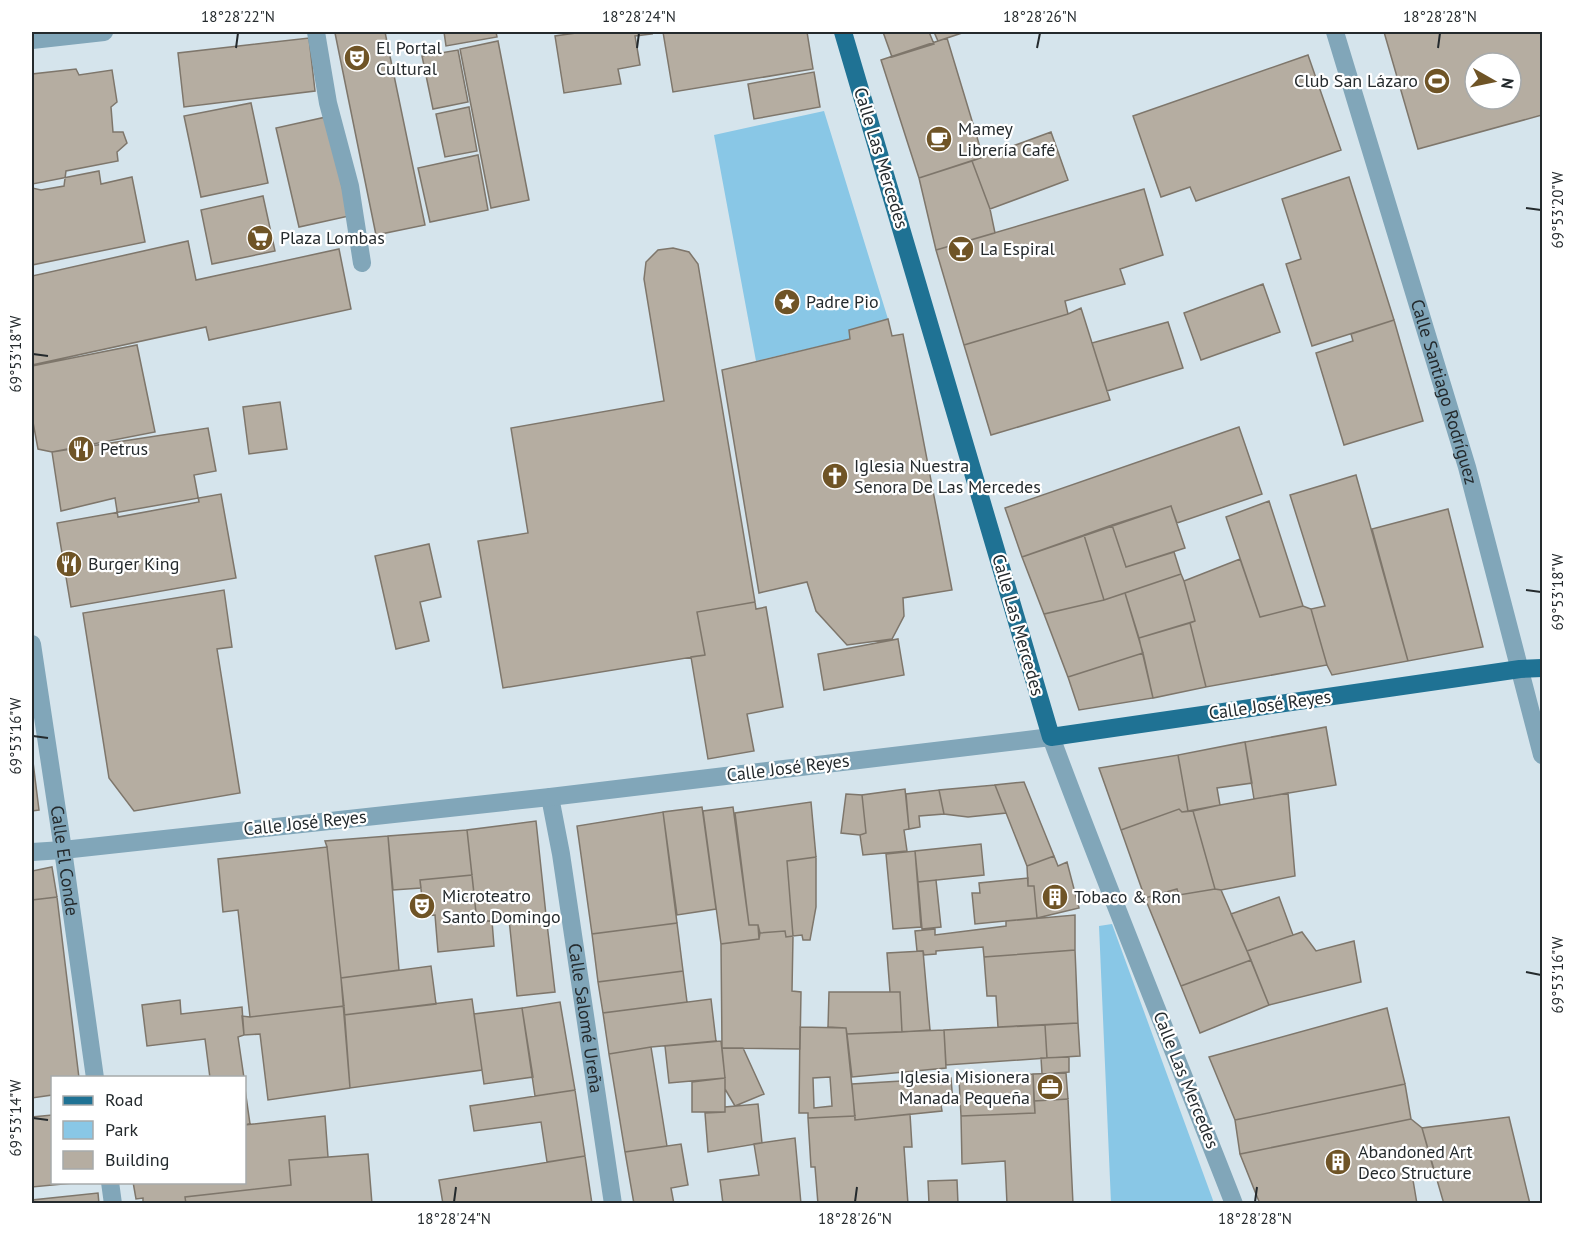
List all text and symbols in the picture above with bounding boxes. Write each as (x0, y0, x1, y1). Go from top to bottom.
text: 18°28'22"N (201, 7, 275, 26)
text: 18°28'24"N (602, 7, 676, 26)
text: 18°28'26"N (1003, 7, 1077, 26)
text: 18°28'28"N (1403, 7, 1477, 26)
place label: El Portal Cultural (376, 36, 442, 80)
theatre icon: El Portal Cultural (342, 43, 372, 73)
north arrow (1463, 51, 1523, 111)
sports icon: Club San Lázaro (1422, 66, 1452, 96)
place label: Club San Lázaro (1294, 69, 1418, 92)
text: N (1497, 77, 1519, 90)
street label: Calle Las Mercedes (849, 84, 914, 231)
place label: Mamey Librería Café (958, 117, 1055, 161)
cafe icon: Mamey Librería Café (924, 124, 954, 154)
text: 69°53'20"W (1548, 171, 1567, 248)
supermarket icon: Plaza Lombas (245, 223, 275, 253)
place label: Plaza Lombas (280, 226, 385, 249)
bar icon: La Espiral (946, 234, 976, 264)
place label: La Espiral (980, 237, 1056, 260)
place icon: Padre Pio (772, 287, 802, 317)
place label: Padre Pio (806, 290, 879, 313)
street label: Calle Santiago Rodríguez (1406, 296, 1483, 487)
text: 69°53'18"W (6, 315, 25, 392)
restaurant icon: Petrus (66, 434, 96, 464)
place label: Petrus (100, 437, 148, 460)
place label: Iglesia Nuestra Senora De Las Mercedes (854, 454, 1041, 498)
church icon: Iglesia Nuestra Senora De Las Mercedes (820, 461, 850, 491)
restaurant icon: Burger King (54, 549, 84, 579)
street label: Calle Las Mercedes (987, 551, 1050, 698)
place label: Burger King (88, 552, 179, 575)
text: 69°53'18"W (1548, 553, 1567, 630)
street label: Calle José Reyes (1207, 685, 1333, 724)
text: 69°53'16"W (6, 697, 25, 774)
street label: Calle José Reyes (725, 749, 851, 786)
street label: Calle El Conde (45, 804, 84, 917)
street label: Calle José Reyes (242, 805, 367, 840)
building icon: Tobaco & Ron (1040, 882, 1070, 912)
place label: Microteatro Santo Domingo (442, 884, 561, 928)
place label: Tobaco & Ron (1074, 885, 1181, 908)
theatre icon: Microteatro Santo Domingo (407, 891, 437, 921)
text: 69°53'16"W (1548, 936, 1567, 1013)
street label: Calle Salomé Ureña (563, 942, 608, 1095)
street label: Calle Las Mercedes (1148, 1008, 1225, 1152)
place label: Iglesia Misionera Manada Pequeña (899, 1065, 1030, 1109)
office icon: Iglesia Misionera Manada Pequeña (1035, 1072, 1065, 1102)
legend (51, 1076, 246, 1184)
text: 69°53'14"W (6, 1079, 25, 1156)
text: Road (105, 1088, 143, 1111)
text: Park (105, 1118, 138, 1141)
place label: Abandoned Art Deco Structure (1358, 1140, 1473, 1184)
building icon: Abandoned Art Deco Structure (1323, 1147, 1353, 1177)
text: Building (105, 1148, 169, 1171)
text: 18°28'24"N (417, 1209, 491, 1228)
text: 18°28'26"N (818, 1209, 892, 1228)
text: 18°28'28"N (1218, 1209, 1292, 1228)

